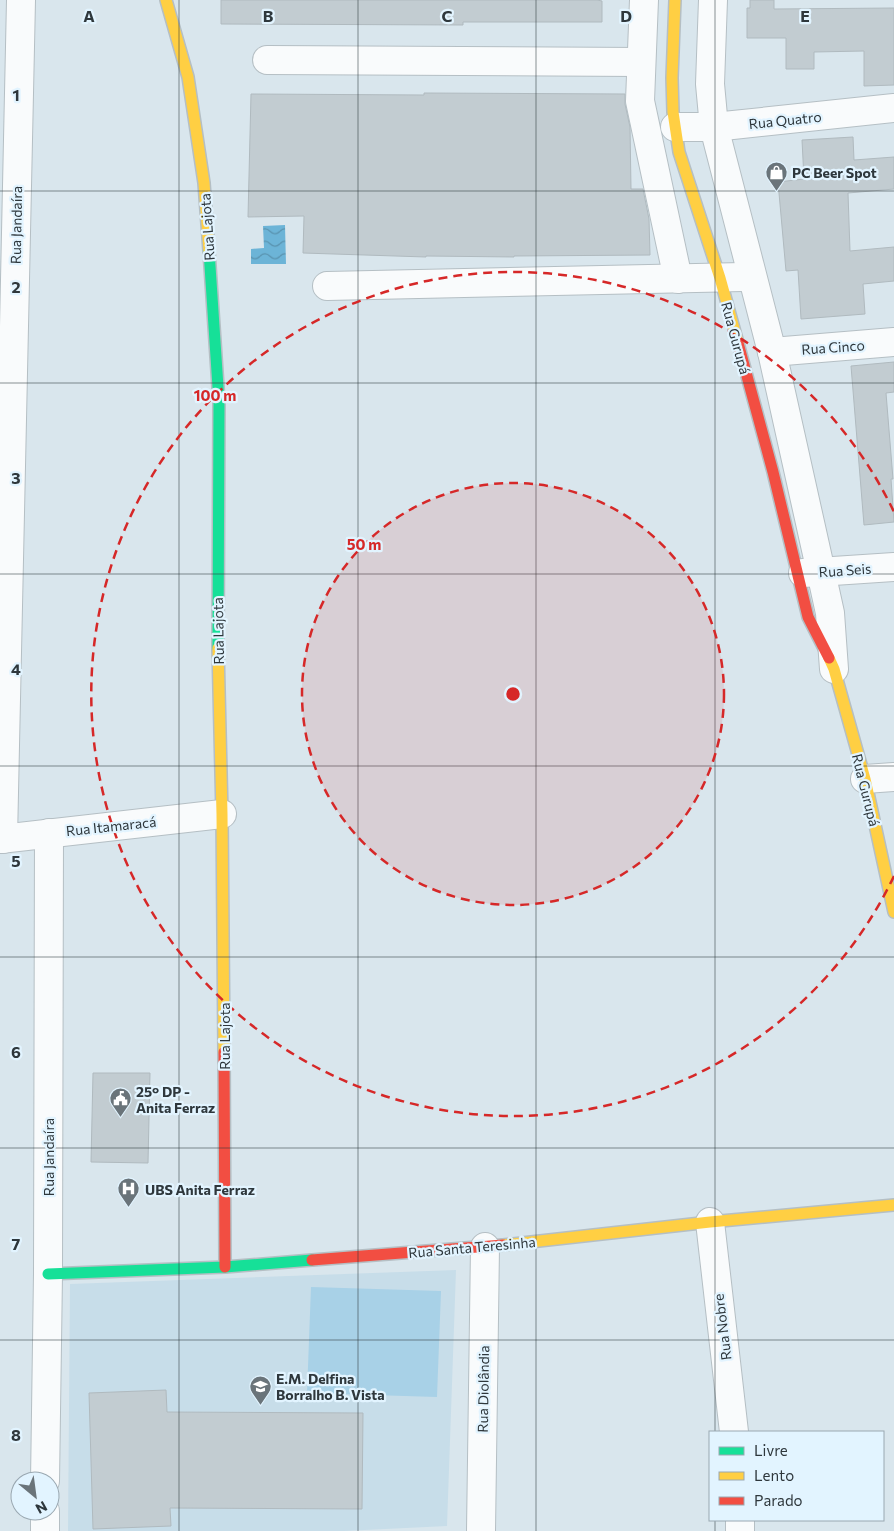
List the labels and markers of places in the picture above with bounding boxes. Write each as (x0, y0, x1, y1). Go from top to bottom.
shop icon: PC Beer Spot (764, 160, 788, 191)
place label: PC Beer Spot (792, 164, 877, 181)
centre of rings (504, 685, 522, 703)
place label: 25° DP - Anita Ferraz (136, 1083, 215, 1116)
public building icon: 25° DP - Anita Ferraz (108, 1087, 132, 1118)
hospital icon: UBS Anita Ferraz (117, 1177, 141, 1208)
place label: UBS Anita Ferraz (145, 1181, 255, 1198)
place label: E.M. Delfina Borralho B. Vista (276, 1370, 385, 1403)
school or university icon: E.M. Delfina Borralho B. Vista (248, 1374, 272, 1405)

